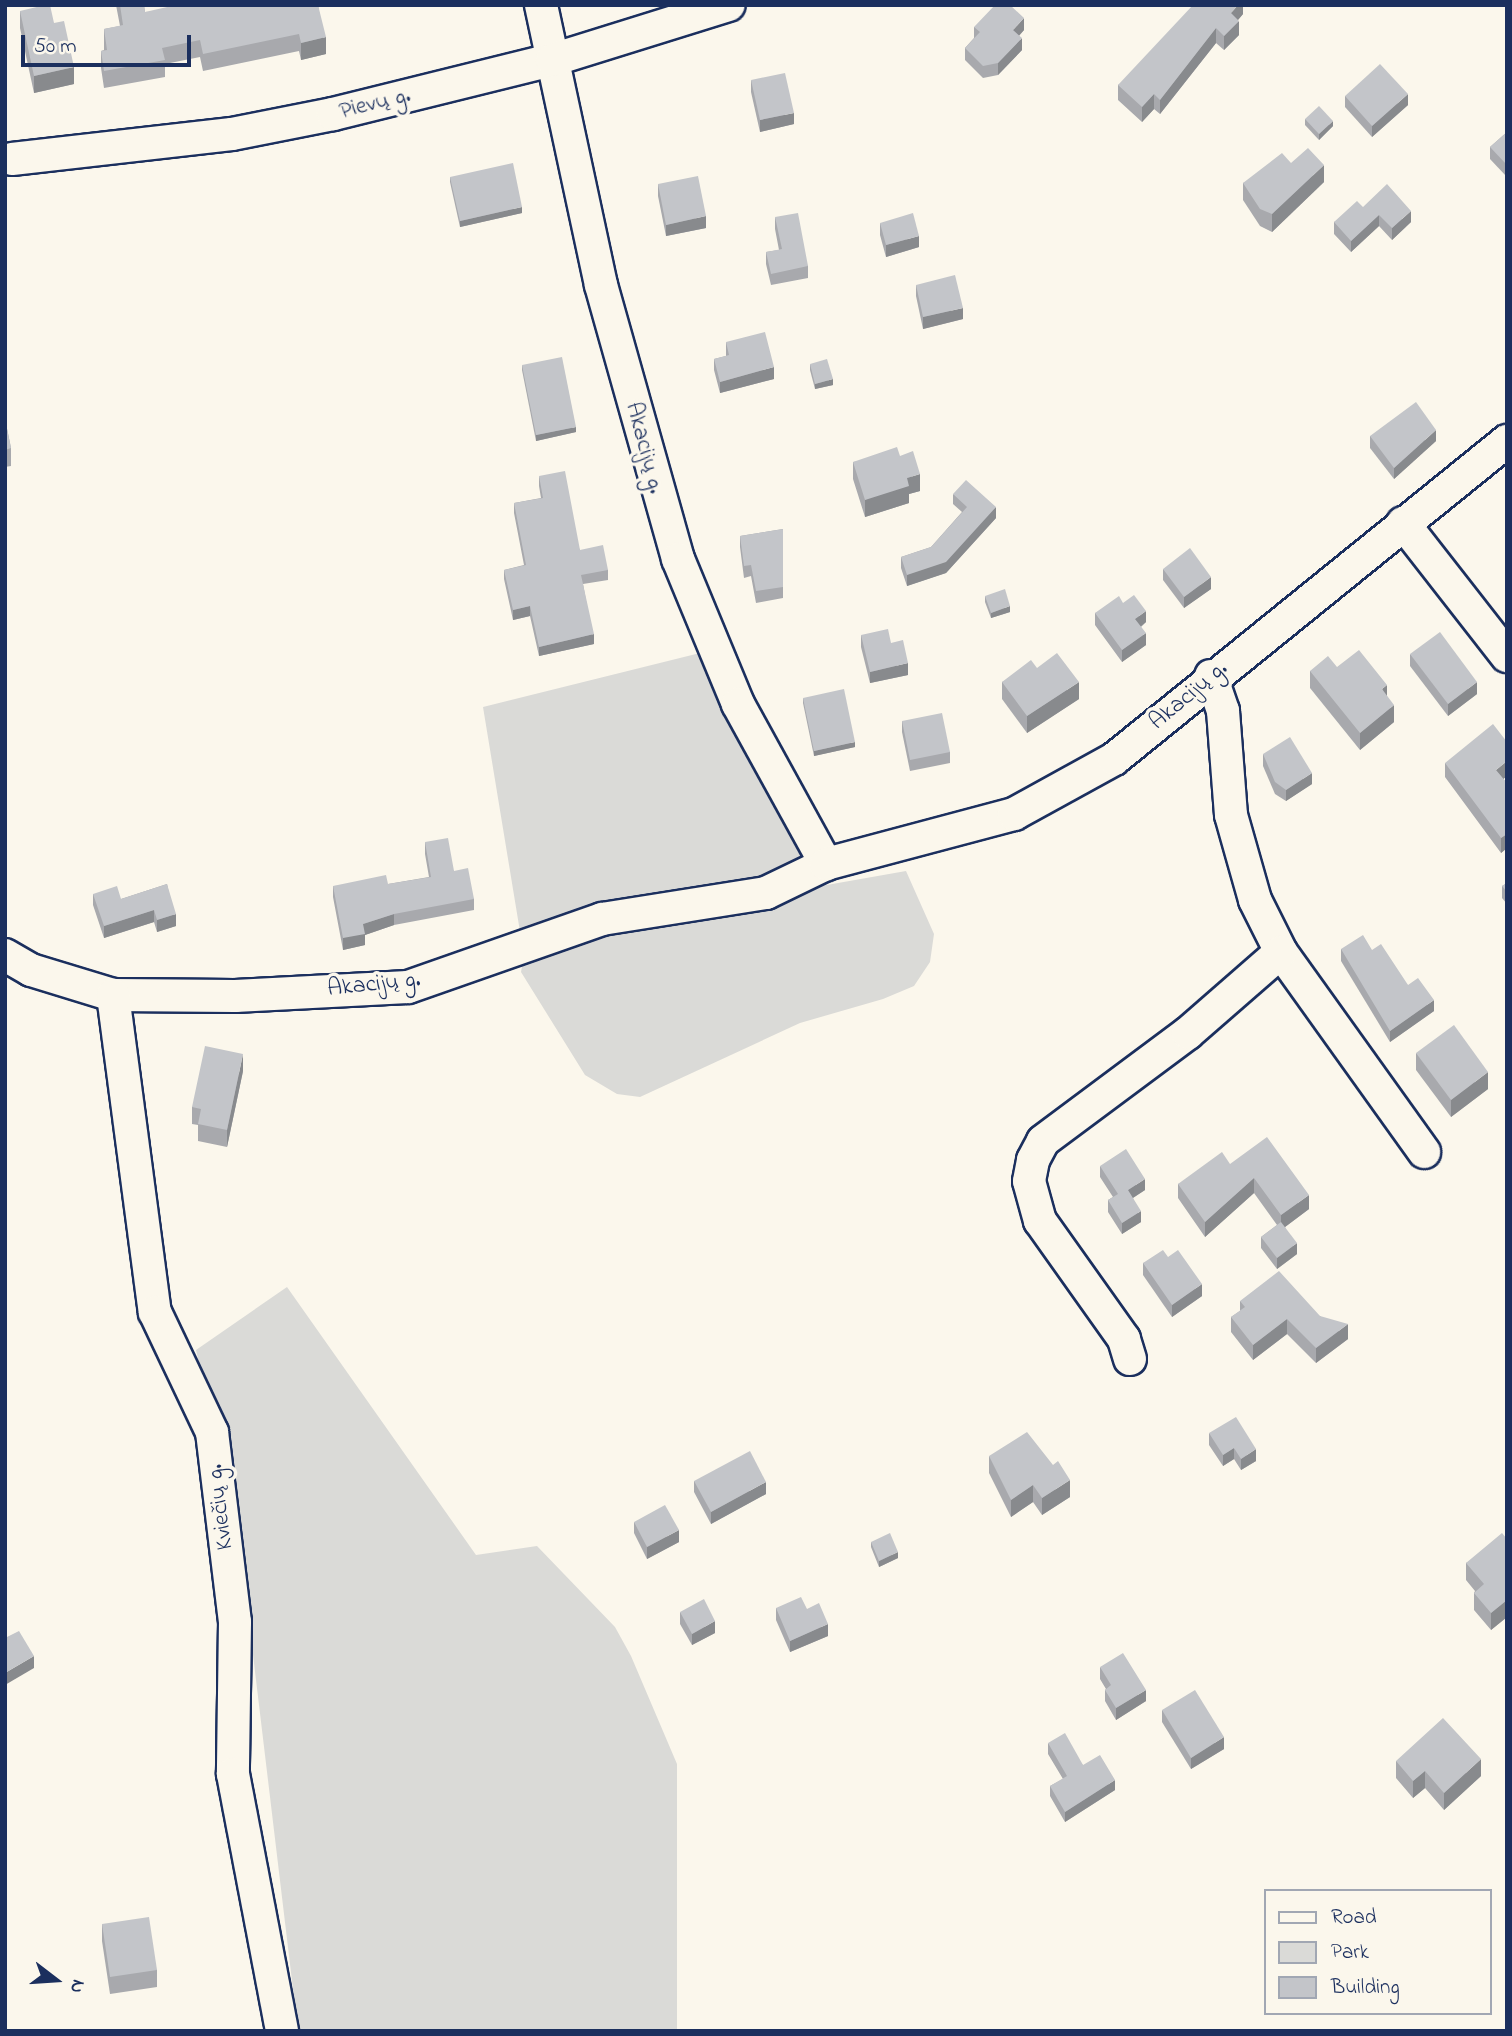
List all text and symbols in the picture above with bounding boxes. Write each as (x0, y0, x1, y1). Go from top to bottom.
scale bar (24, 21, 194, 65)
text: 50 m (34, 32, 77, 62)
street label: Pievų g. (337, 81, 413, 127)
street label: Akacijų g. (618, 399, 670, 497)
street label: Akacijų g. (1144, 655, 1234, 737)
street label: Akacijų g. (326, 966, 422, 1004)
street label: Kviečių g. (201, 1462, 241, 1552)
legend (1264, 1889, 1491, 2015)
text: Road (1331, 1903, 1377, 1933)
text: Park (1331, 1938, 1369, 1968)
north arrow (21, 1945, 91, 2015)
text: Building (1331, 1973, 1400, 2003)
text: N (62, 1976, 91, 1996)

